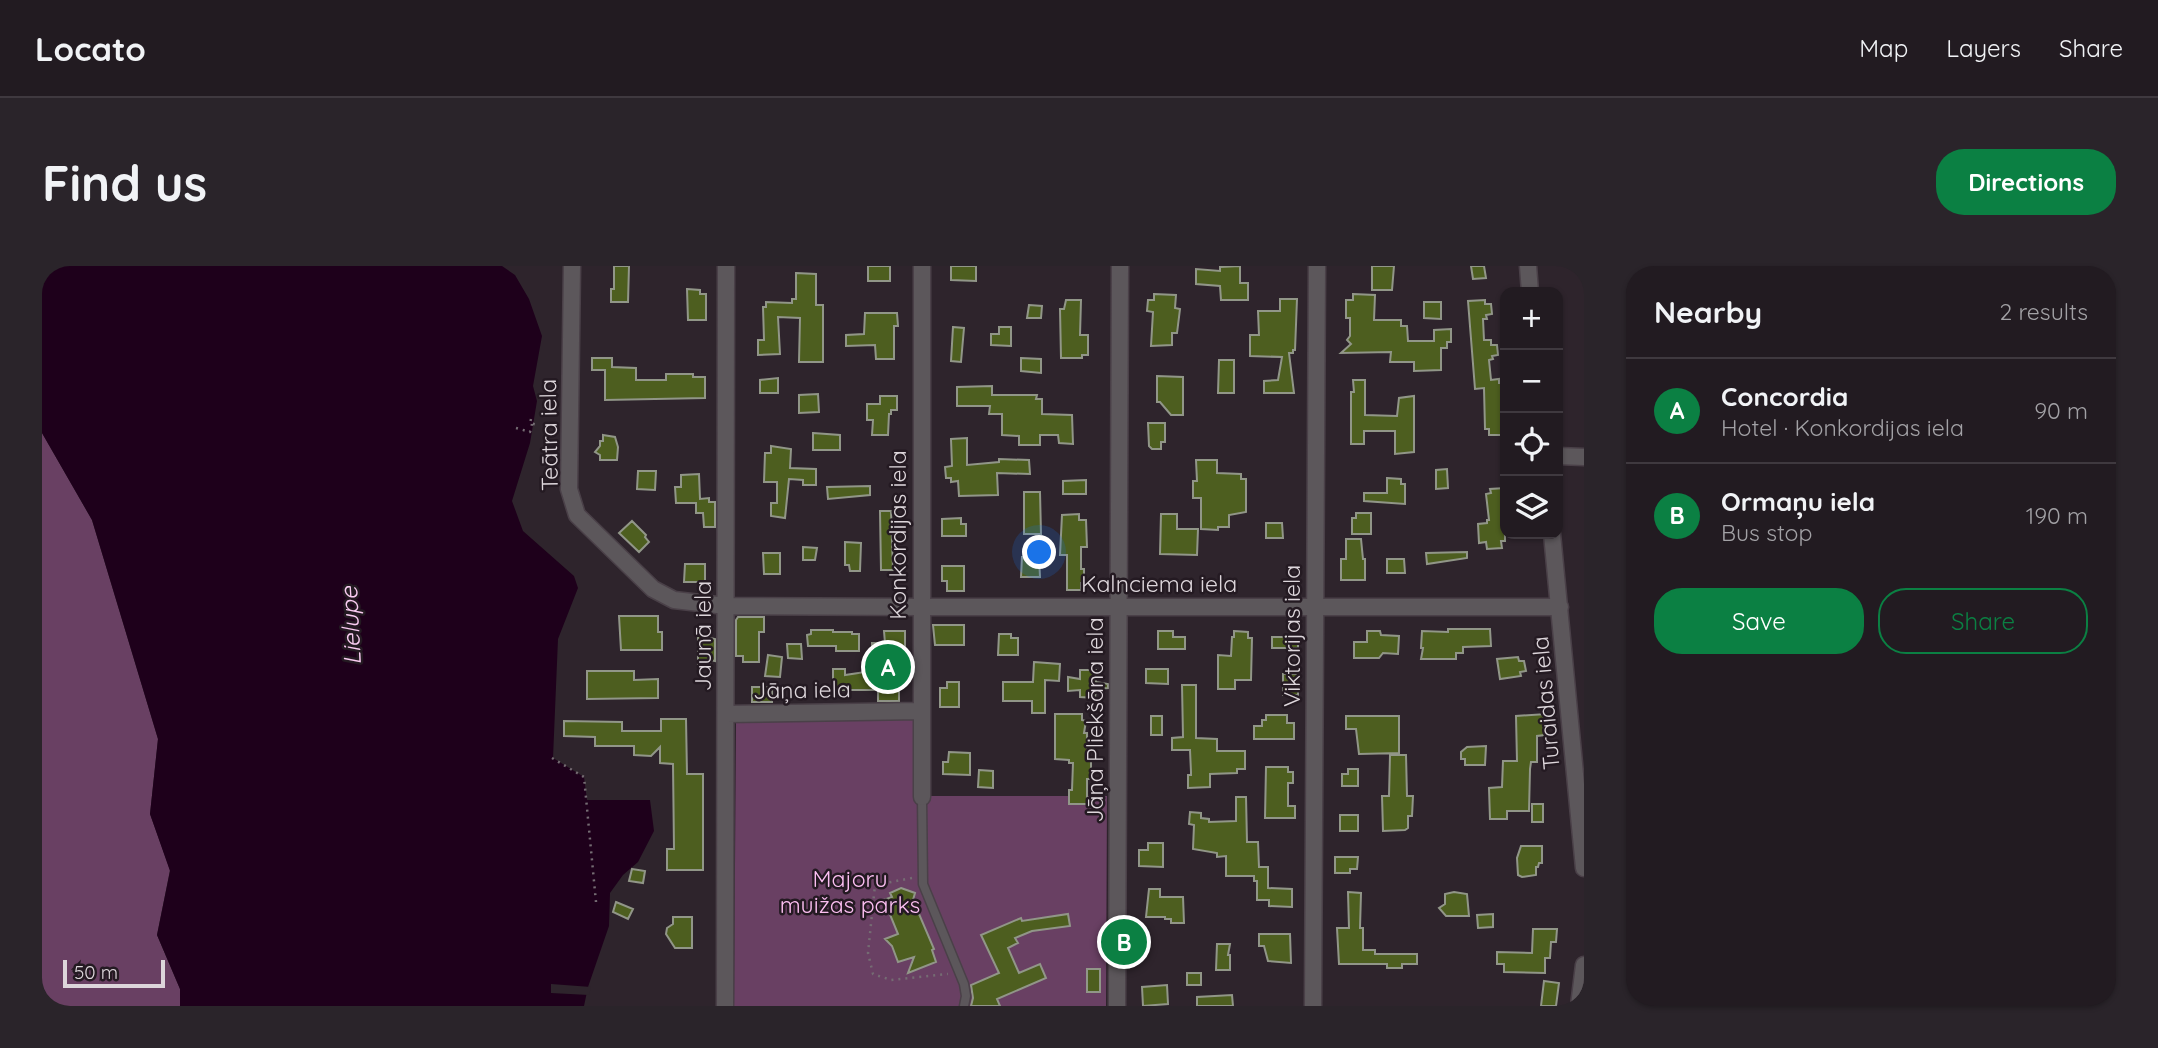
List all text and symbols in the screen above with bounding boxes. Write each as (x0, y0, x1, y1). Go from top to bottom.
text: Locato (35, 28, 146, 69)
text: Map (1859, 33, 1908, 63)
text: Layers (1946, 33, 2021, 63)
text: Share (2059, 33, 2123, 63)
button: Directions (1936, 149, 2116, 215)
text: Find us (42, 152, 207, 213)
map controls (1500, 287, 1563, 539)
button: + (1500, 287, 1563, 350)
text: Nearby (1654, 293, 1762, 331)
text: 2 results (1999, 297, 2088, 326)
button: − (1500, 350, 1563, 413)
street label: Teātra iela (533, 379, 564, 491)
text: Concordia (1721, 380, 1848, 413)
text: A (1670, 396, 1684, 425)
text: 90 m (2034, 396, 2088, 425)
button: locate (1500, 413, 1563, 476)
text: Hotel · Konkordijas iela (1721, 413, 1964, 442)
street label: Konkordijas iela (883, 450, 912, 620)
button: layers (1500, 476, 1563, 539)
text: Ormaņu iela (1721, 485, 1875, 518)
text: B (1669, 501, 1685, 530)
text: 190 m (2026, 501, 2088, 530)
text: Bus stop (1721, 518, 1812, 547)
your location (1022, 535, 1056, 569)
street label: Viktorijas iela (1277, 565, 1306, 707)
street label: Kalnciema iela (1081, 569, 1237, 598)
street label: Jaunā iela (688, 581, 717, 691)
water label: Lielupe (333, 585, 367, 666)
button: Save (1654, 588, 1864, 654)
button: Share (1878, 588, 2088, 654)
street label: Jāņa Pliekšāna iela (1080, 617, 1109, 823)
street label: Turaidas iela (1525, 635, 1566, 771)
pin: A (865, 641, 911, 693)
street label: Jāņa iela (753, 674, 851, 705)
park label: Majoru muižas parks (780, 864, 920, 919)
pin: B (1101, 916, 1147, 968)
scale bar (63, 957, 164, 989)
text: 50 m (74, 960, 118, 984)

